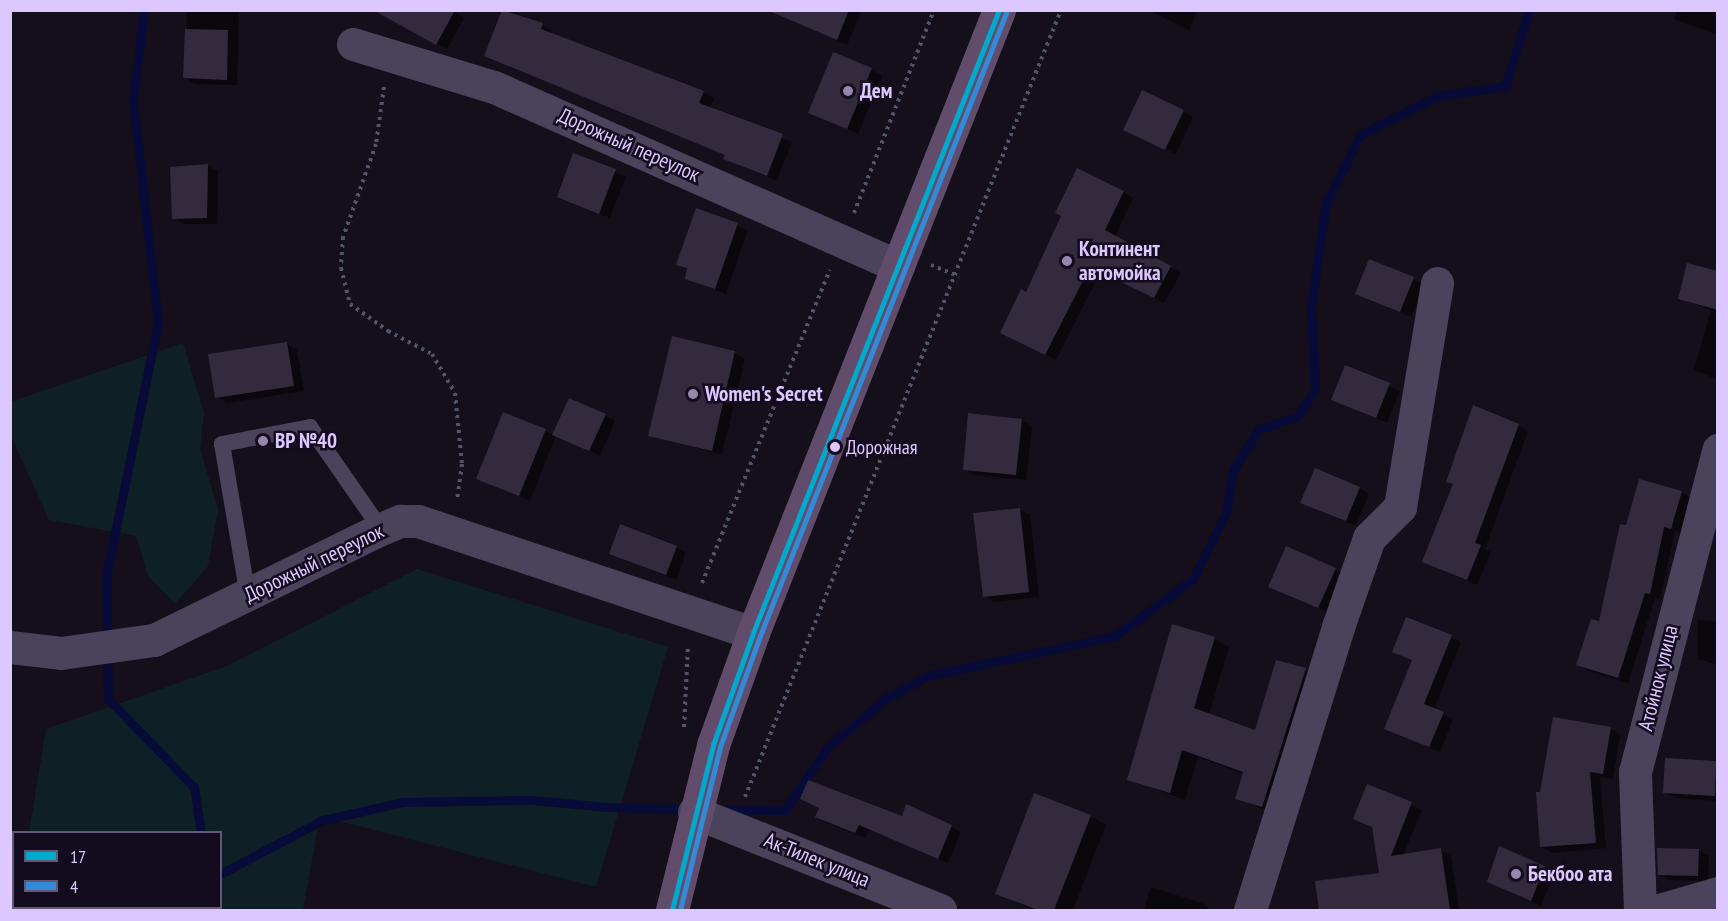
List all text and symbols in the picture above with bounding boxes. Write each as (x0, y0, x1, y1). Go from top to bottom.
place label: Дем (860, 78, 892, 104)
marker: Дем (841, 84, 855, 98)
street label: Дорожный переулок (554, 103, 704, 187)
place label: Континент автомойка (1079, 236, 1161, 286)
marker: Континент автомойка (1060, 254, 1074, 268)
place label: Women's Secret (705, 381, 823, 407)
marker: Women's Secret (686, 387, 700, 401)
place label: BP №40 (275, 428, 338, 454)
marker: BP №40 (256, 434, 270, 448)
place label: Дорожная (846, 435, 918, 459)
marker: Дорожная (829, 441, 841, 453)
street label: Дорожный переулок (240, 518, 388, 608)
street label: Атойнок улица (1633, 623, 1683, 733)
street label: Ак-Тилек улица (761, 827, 873, 893)
legend (12, 831, 222, 909)
text: 17 (70, 845, 86, 868)
place label: Бекбоо ата (1528, 861, 1613, 887)
marker: Бекбоо ата (1509, 867, 1523, 881)
text: 4 (70, 875, 78, 898)

